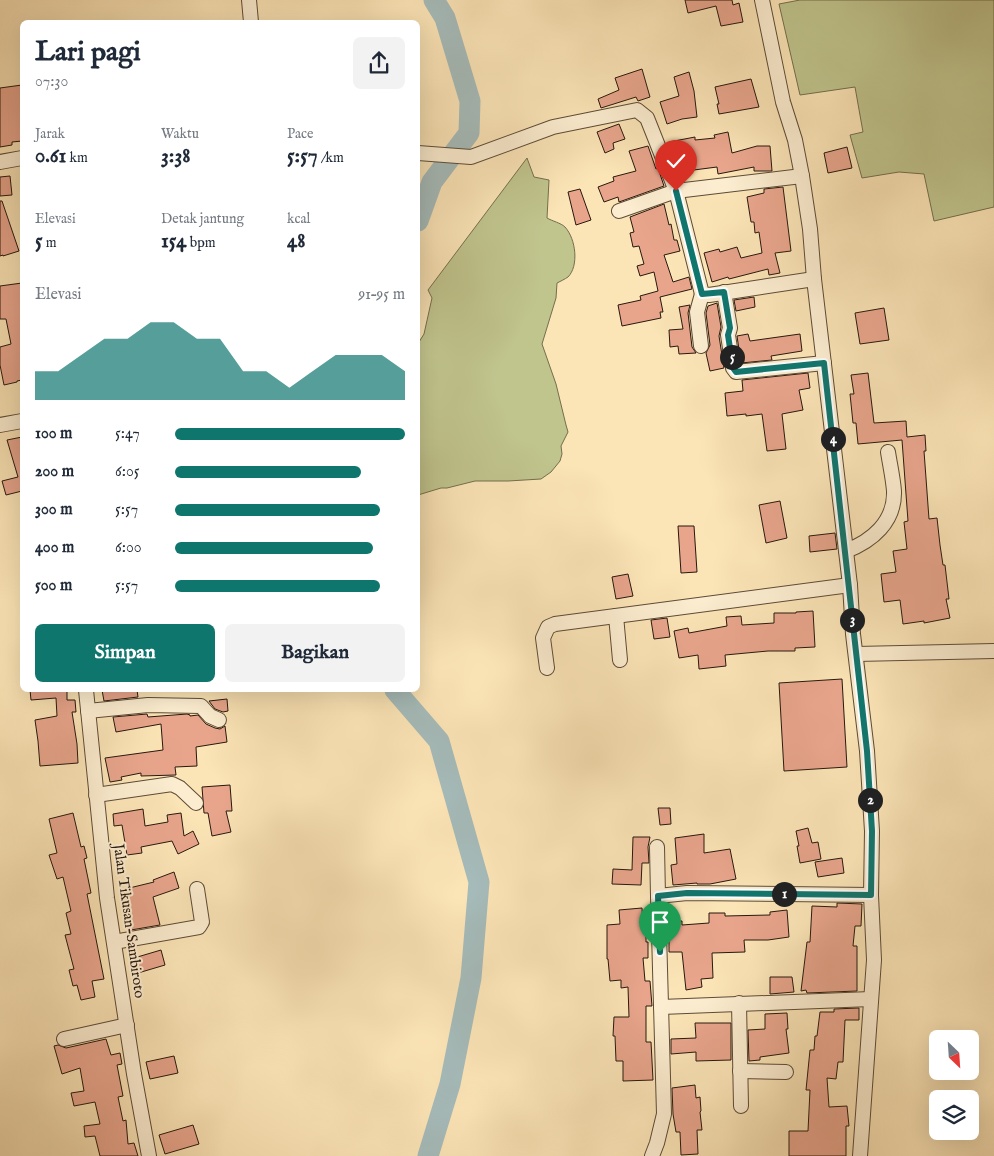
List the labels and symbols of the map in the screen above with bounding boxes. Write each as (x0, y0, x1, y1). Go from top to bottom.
pin (655, 140, 697, 191)
pin: 5 (720, 344, 744, 370)
pin: 4 (820, 426, 846, 452)
pin: 3 (840, 608, 864, 632)
pin: 2 (858, 788, 882, 812)
street label: Jalan Tikusan-Sambiroto (108, 840, 149, 1000)
pin: 1 (772, 882, 796, 906)
pin (639, 901, 681, 952)
north arrow (929, 1030, 979, 1080)

